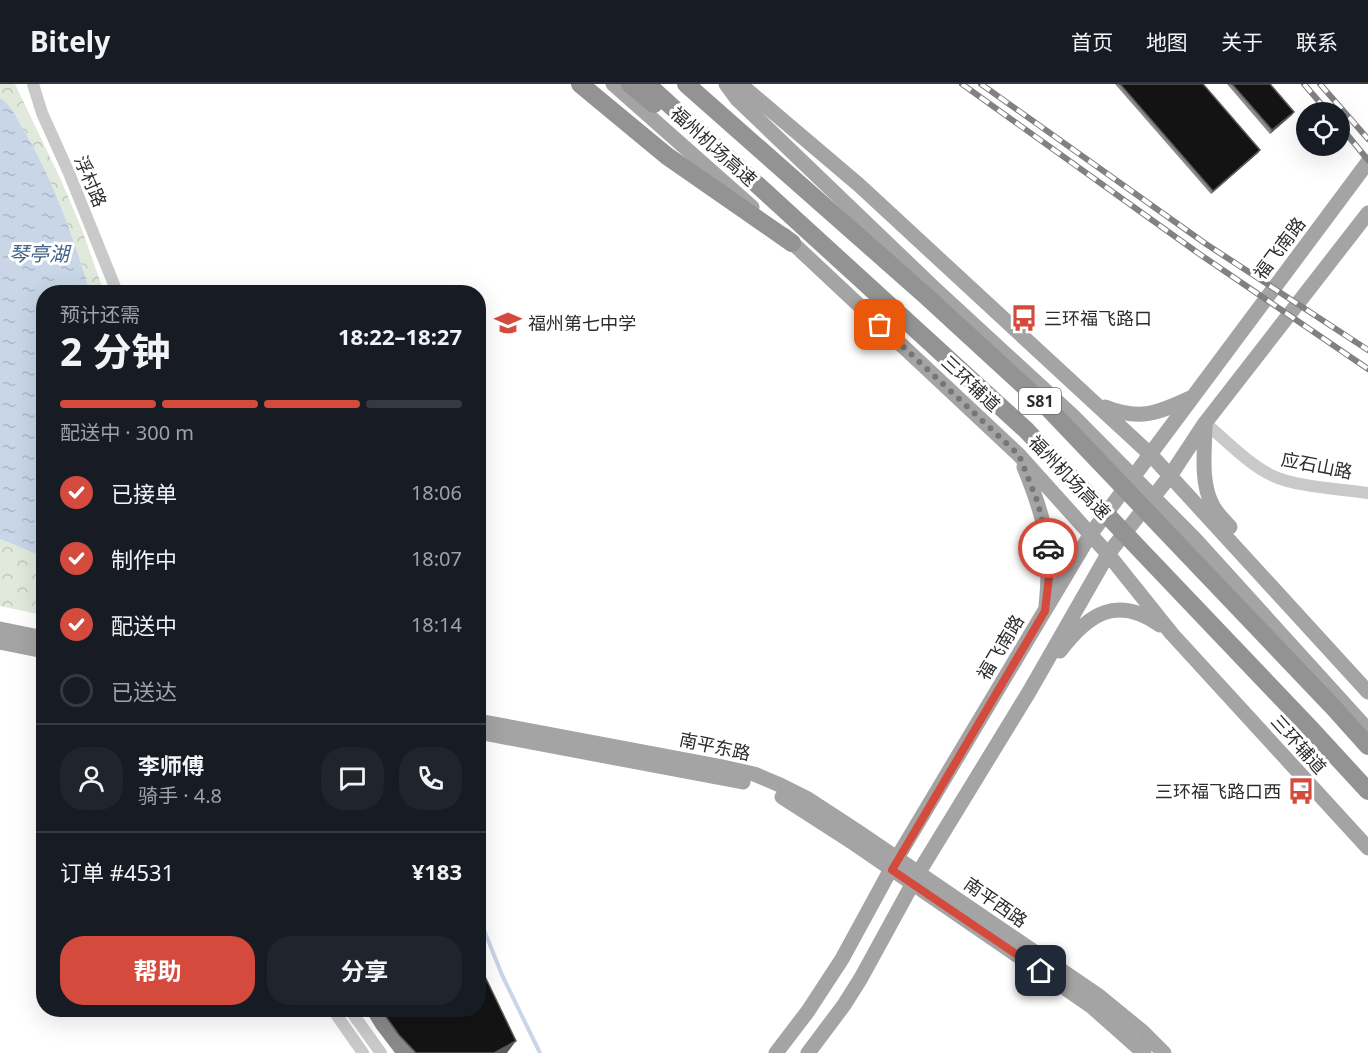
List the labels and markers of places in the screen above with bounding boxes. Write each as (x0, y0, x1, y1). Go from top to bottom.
pin (854, 299, 905, 350)
bus stop icon: 三环福飞路口 (1009, 303, 1039, 333)
place label: 三环福飞路口 (1044, 306, 1152, 330)
school or university icon: 福州第七中学 (493, 308, 523, 338)
place label: 福州第七中学 (528, 311, 636, 335)
bus stop icon: 三环福飞路口西 (1286, 776, 1316, 806)
place label: 三环福飞路口西 (1155, 779, 1281, 803)
pin (1015, 945, 1066, 996)

